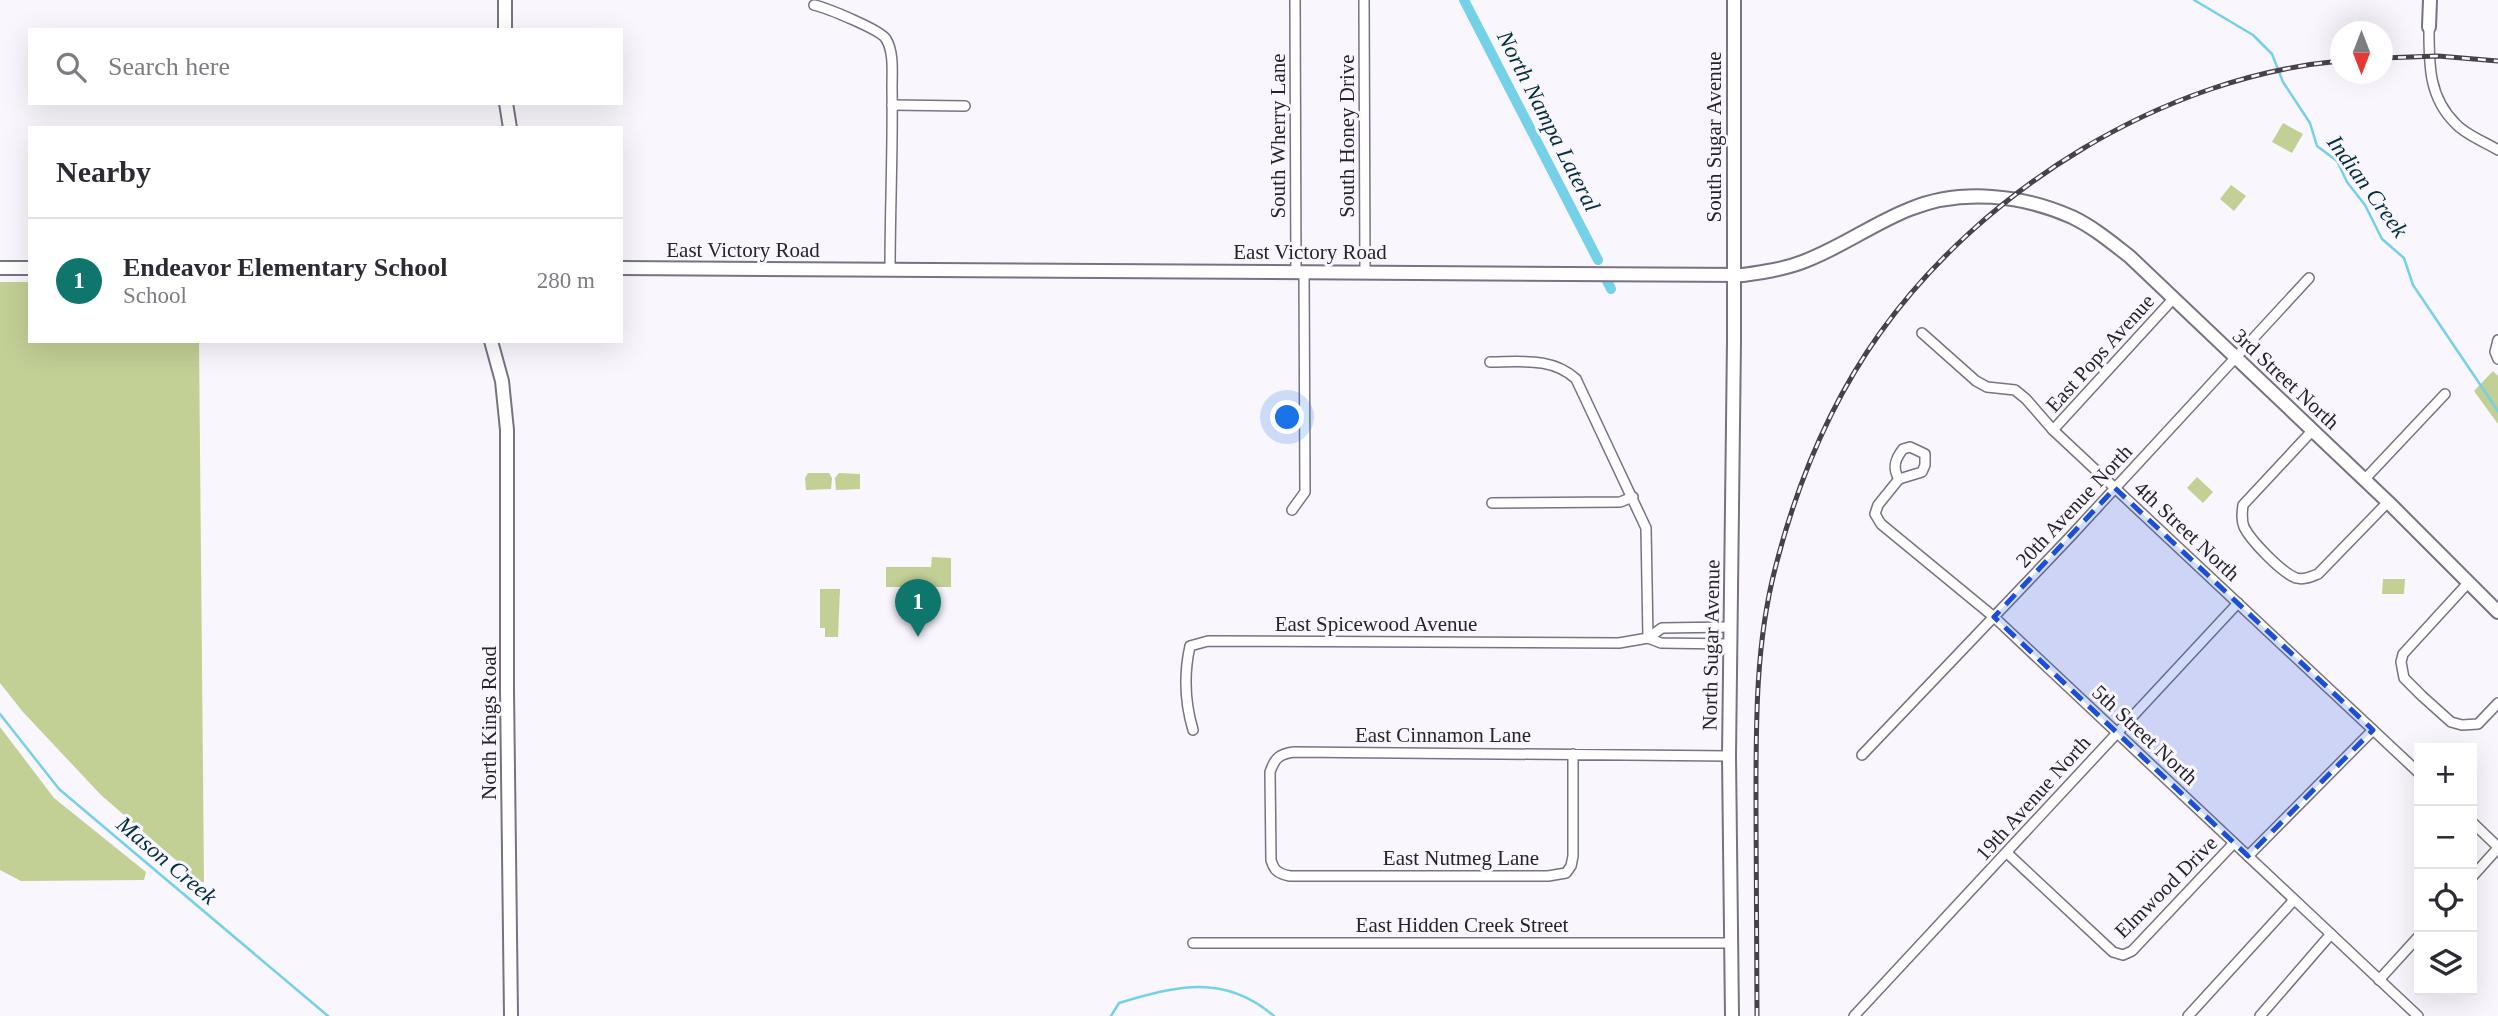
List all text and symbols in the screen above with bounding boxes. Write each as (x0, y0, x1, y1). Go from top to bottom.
north arrow (2330, 21, 2393, 84)
water label: North Nampa Lateral (1492, 26, 1605, 216)
search box (28, 28, 623, 105)
icon: search (52, 48, 90, 86)
street label: South Sugar Avenue (1702, 51, 1726, 223)
text: Search here (108, 52, 230, 81)
street label: South Wherry Lane (1266, 53, 1290, 219)
street label: South Honey Drive (1335, 54, 1359, 218)
water label: Indian Creek (2322, 130, 2413, 243)
text: Nearby (56, 155, 151, 188)
street label: East Victory Road (666, 238, 820, 262)
street label: East Victory Road (1233, 240, 1387, 264)
text: Endeavor Elementary School (123, 253, 448, 282)
text: 1 (73, 268, 85, 293)
text: 280 m (537, 268, 595, 293)
text: School (123, 283, 187, 308)
street label: East Pops Avenue (2041, 289, 2159, 417)
street label: 3rd Street North (2228, 324, 2344, 435)
your location (1270, 400, 1304, 434)
street label: 20th Avenue North (2011, 439, 2137, 572)
street label: 4th Street North (2129, 476, 2245, 586)
street label: North Sugar Avenue (1698, 559, 1724, 731)
pin: 1 (895, 579, 941, 637)
street label: East Spicewood Avenue (1275, 612, 1477, 636)
street label: North Kings Road (477, 646, 501, 800)
street label: 5th Street North (2087, 680, 2203, 790)
street label: East Cinnamon Lane (1355, 723, 1531, 747)
street label: 19th Avenue North (1971, 730, 2096, 865)
map controls (2414, 743, 2477, 995)
button: + (2414, 743, 2477, 806)
button: − (2414, 806, 2477, 869)
water label: Mason Creek (111, 811, 222, 910)
street label: Elmwood Drive (2110, 831, 2222, 943)
street label: East Nutmeg Lane (1383, 846, 1539, 870)
button: locate (2414, 869, 2477, 932)
street label: East Hidden Creek Street (1356, 913, 1569, 937)
button: layers (2414, 932, 2477, 995)

